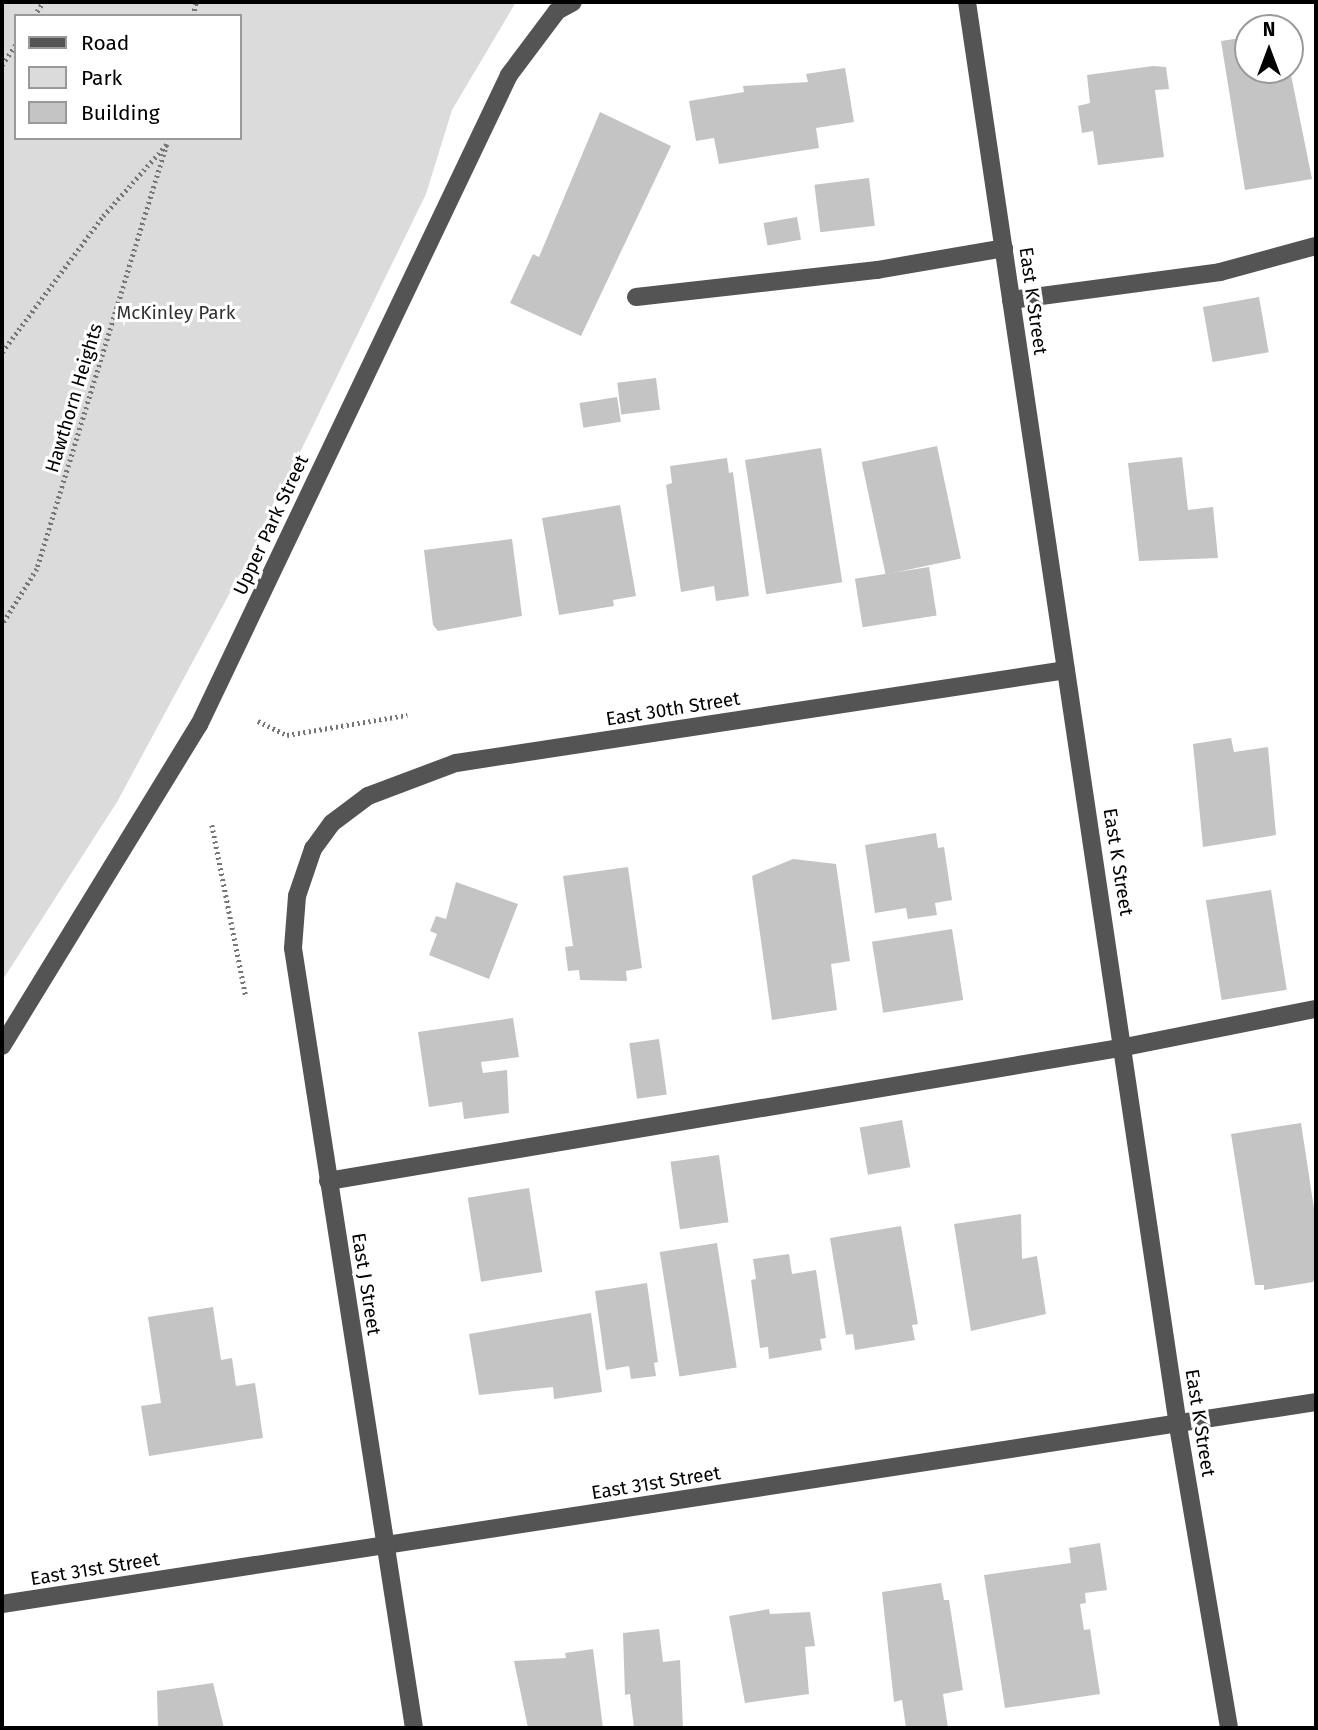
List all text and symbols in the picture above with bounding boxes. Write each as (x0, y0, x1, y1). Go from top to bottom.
legend (14, 14, 242, 140)
north arrow (1234, 14, 1304, 84)
text: N (1263, 18, 1275, 41)
text: Road (81, 30, 129, 56)
text: Park (81, 65, 122, 91)
text: Building (81, 100, 160, 126)
street label: East K Street (1014, 246, 1052, 356)
park label: McKinley Park (116, 302, 236, 324)
street label: Hawthorn Heights (40, 321, 108, 475)
street label: Upper Park Street (229, 451, 313, 599)
street label: East 30th Street (604, 687, 742, 731)
street label: East K Street (1098, 807, 1138, 917)
street label: East J Street (347, 1231, 385, 1337)
street label: East K Street (1180, 1368, 1220, 1478)
street label: East 31st Street (590, 1462, 722, 1504)
street label: East 31st Street (29, 1548, 161, 1590)

